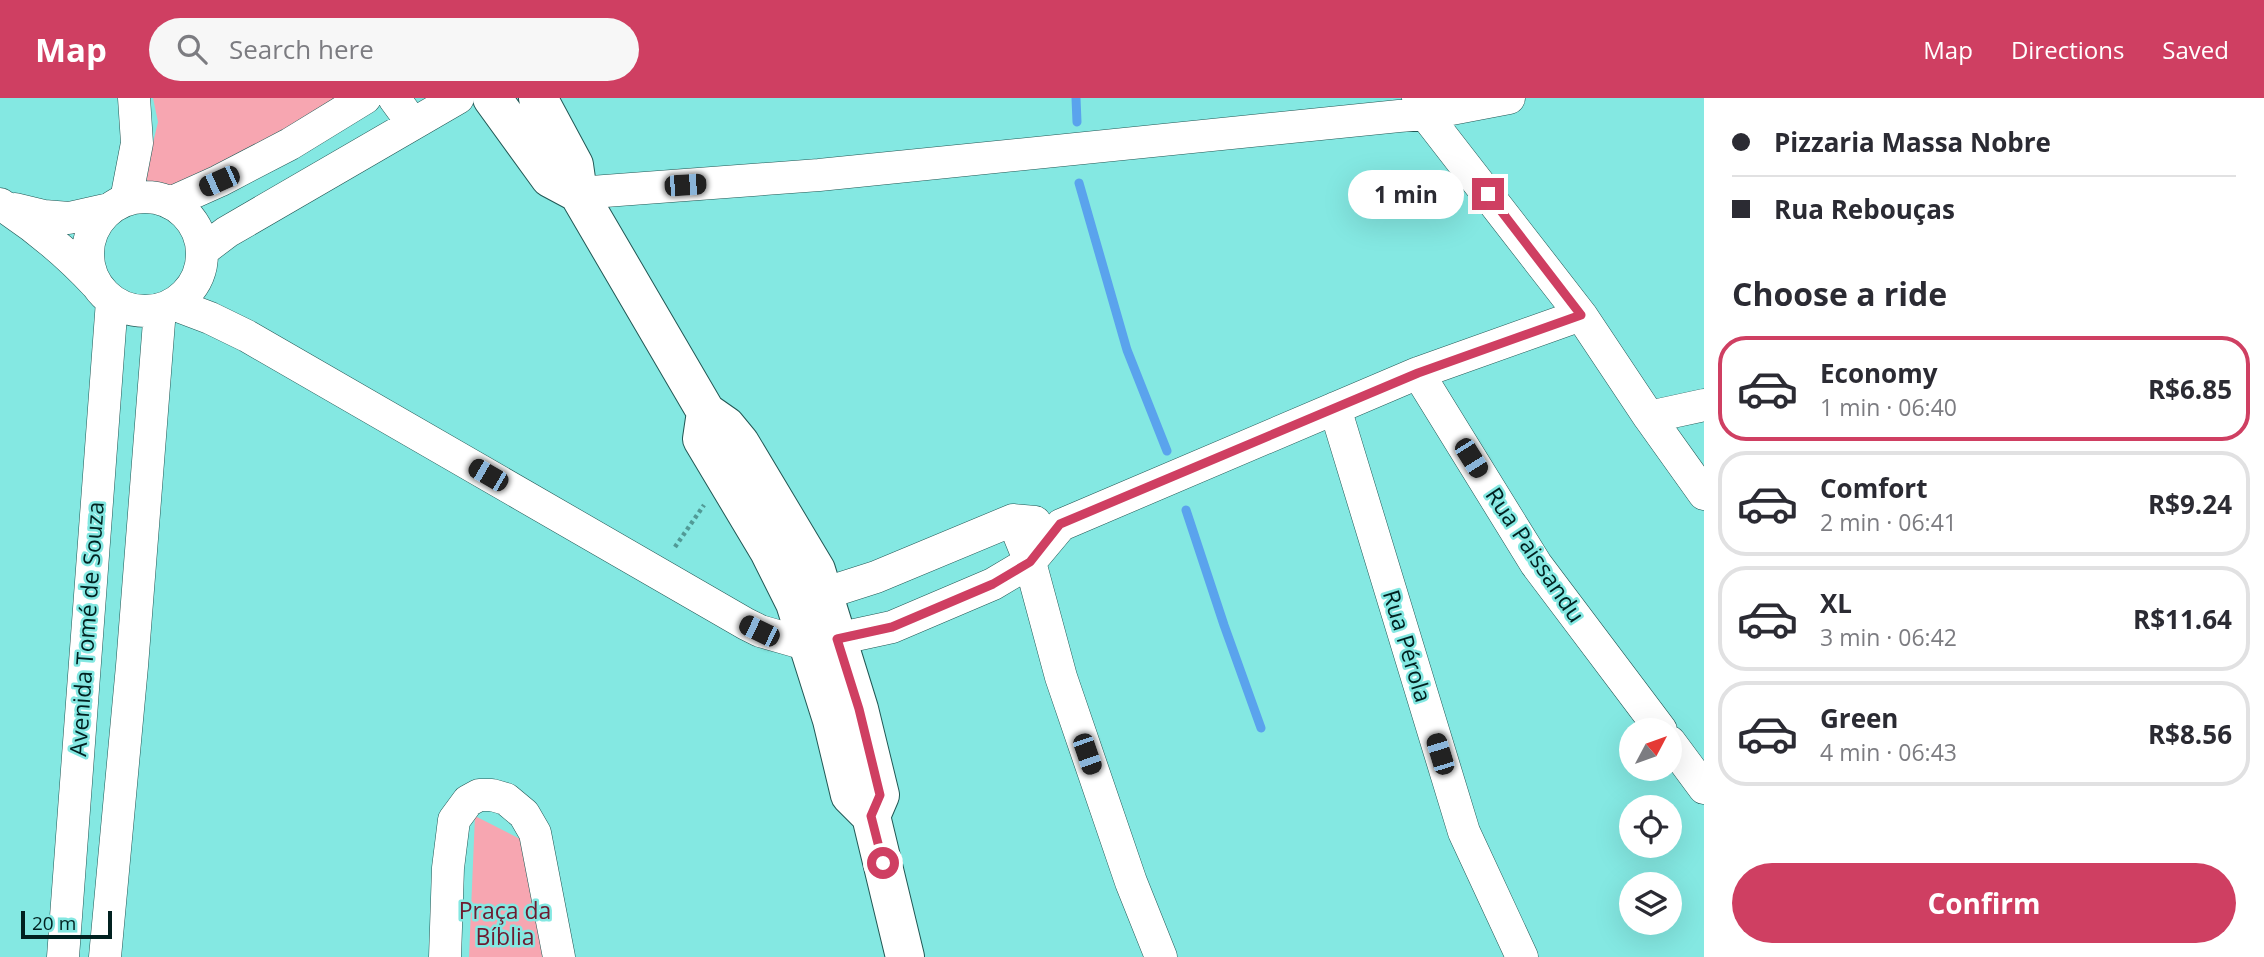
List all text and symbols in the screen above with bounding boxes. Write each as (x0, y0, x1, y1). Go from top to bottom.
search box (149, 18, 639, 81)
text: Map (35, 27, 107, 72)
icon: search (173, 30, 211, 68)
text: Search here (229, 31, 374, 67)
text: Map (1923, 33, 1973, 66)
text: Directions (2011, 33, 2124, 66)
text: Saved (2162, 33, 2229, 66)
text: Pizzaria Massa Nobre (1774, 124, 2051, 160)
car (196, 163, 243, 199)
callout: 1 min (1348, 170, 1464, 218)
car (664, 173, 707, 197)
text: 1 min (1374, 178, 1438, 210)
route end (1472, 178, 1504, 210)
text: Rua Rebouças (1774, 191, 1955, 227)
text: Choose a ride (1732, 272, 1947, 315)
text: Economy (1820, 355, 1938, 391)
icon: car (1736, 357, 1799, 420)
text: R$6.85 (2148, 371, 2232, 407)
text: 1 min · 06:40 (1820, 391, 1957, 423)
car (1451, 435, 1492, 481)
car (465, 455, 512, 495)
text: Comfort (1820, 470, 1927, 506)
icon: car (1736, 472, 1799, 535)
street label: Rua Paissandu (1479, 481, 1593, 628)
text: R$9.24 (2148, 486, 2232, 522)
street label: Avenida Tomé de Souza (61, 500, 111, 757)
text: 2 min · 06:41 (1820, 506, 1957, 538)
text: XL (1820, 585, 1852, 621)
street label: Rua Pérola (1376, 586, 1440, 706)
icon: car (1736, 587, 1799, 650)
text: R$11.64 (2133, 601, 2232, 637)
car (736, 612, 783, 650)
text: 3 min · 06:42 (1820, 621, 1957, 653)
text: Green (1820, 700, 1898, 736)
icon: car (1736, 702, 1799, 765)
text: R$8.56 (2148, 716, 2232, 752)
north arrow (1619, 718, 1682, 780)
map controls (1619, 718, 1682, 935)
car (1071, 731, 1104, 777)
car (1424, 731, 1457, 777)
text: 4 min · 06:43 (1820, 736, 1957, 768)
button: locate (1619, 795, 1682, 858)
route start (867, 847, 899, 879)
button: Confirm (1732, 863, 2236, 943)
button: layers (1619, 872, 1682, 935)
park label: Praça da Bíblia (459, 894, 551, 952)
scale bar (21, 908, 112, 940)
text: 20 m (32, 910, 76, 936)

